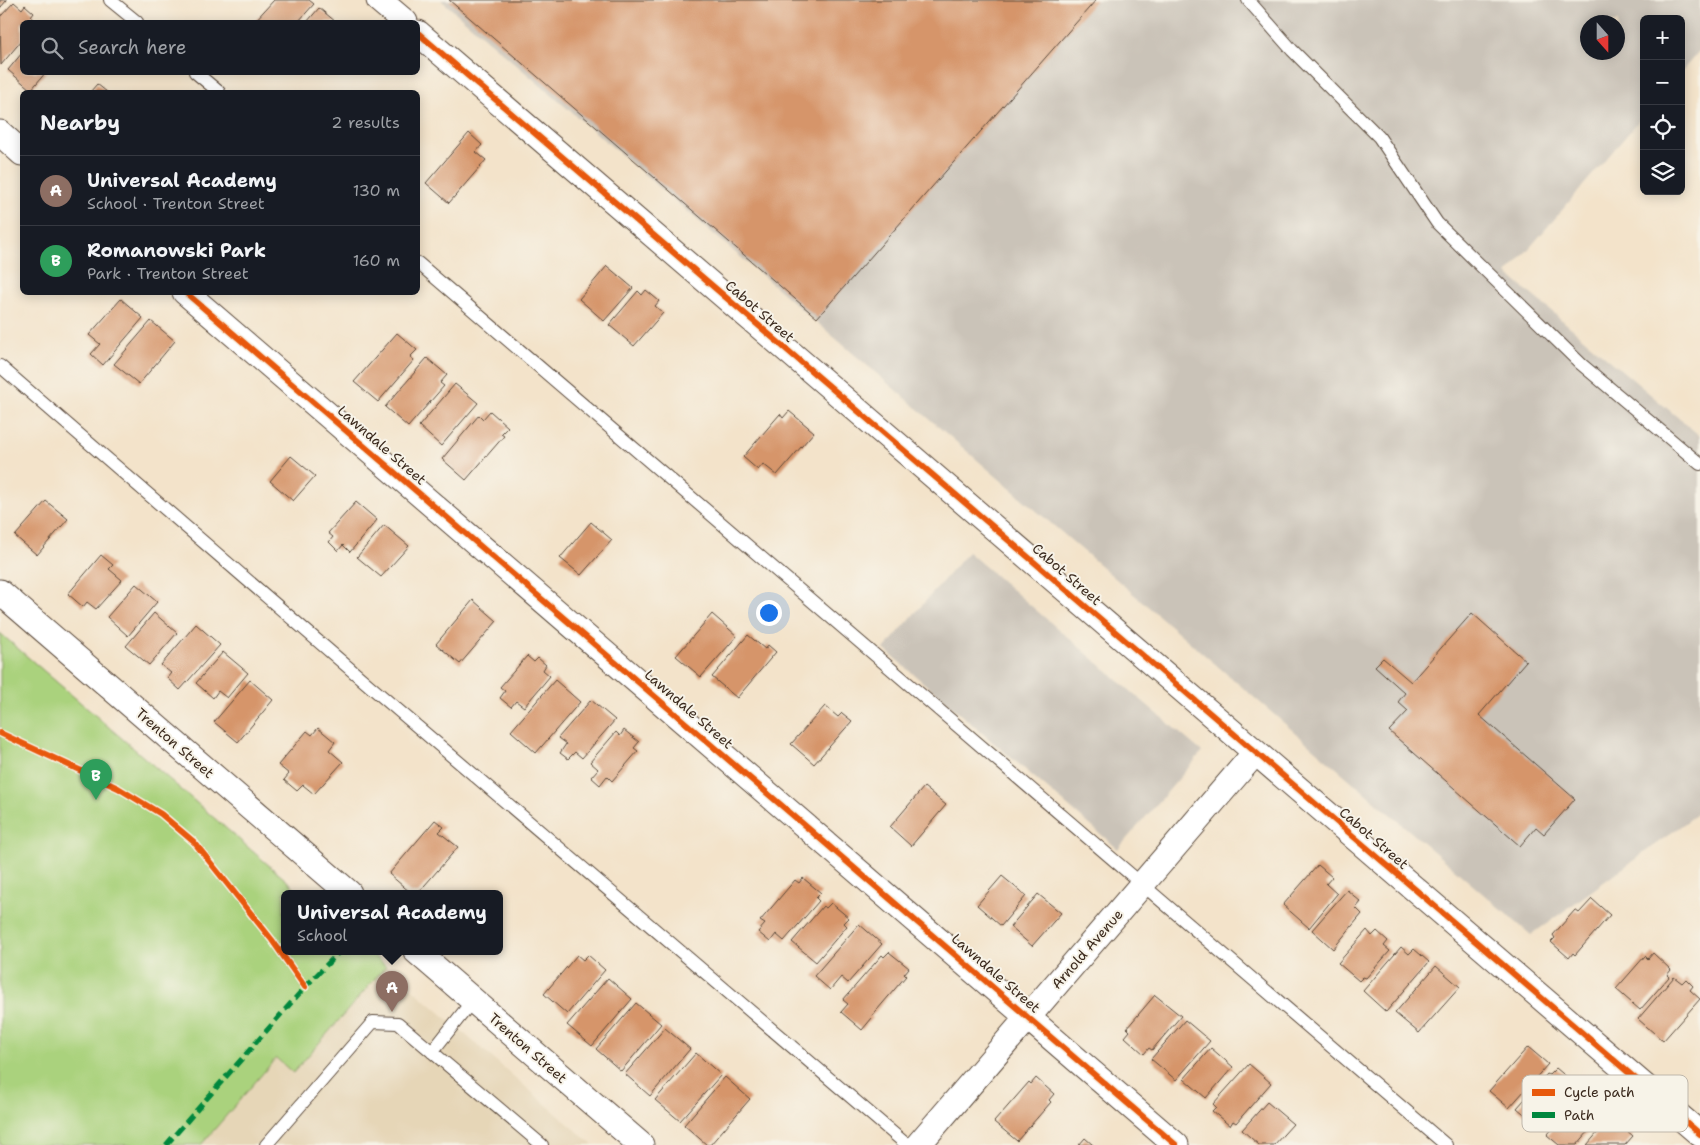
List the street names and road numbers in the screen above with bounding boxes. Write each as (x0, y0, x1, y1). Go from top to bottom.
street label: Cabot Street (722, 276, 798, 346)
street label: Lawndale Street (334, 401, 430, 489)
street label: Cabot Street (1029, 539, 1105, 609)
street label: Lawndale Street (641, 665, 737, 753)
street label: Trenton Street (132, 704, 218, 782)
street label: Cabot Street (1336, 803, 1412, 873)
street label: Arnold Avenue (1047, 905, 1127, 993)
street label: Lawndale Street (948, 929, 1044, 1017)
street label: Trenton Street (485, 1009, 571, 1087)

